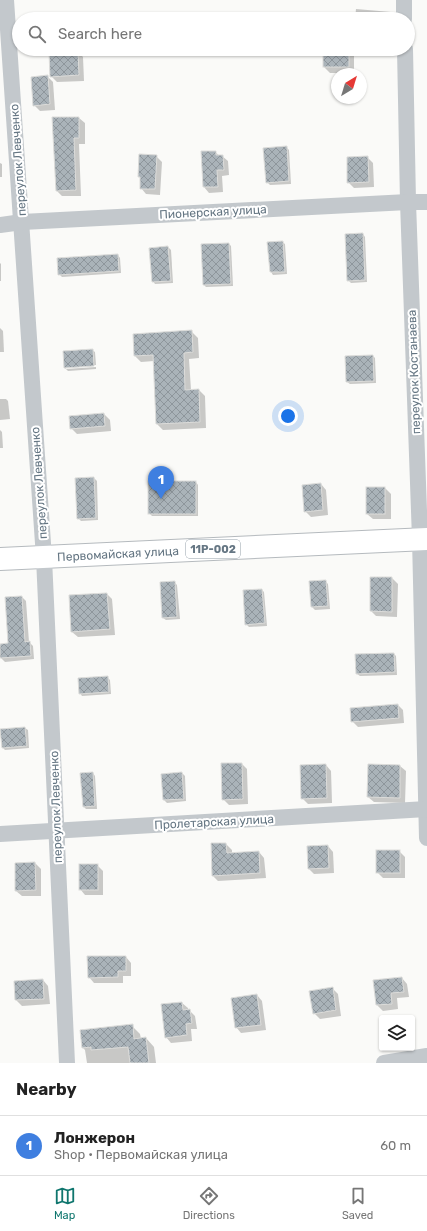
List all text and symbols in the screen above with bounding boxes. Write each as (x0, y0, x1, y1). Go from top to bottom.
search box (12, 12, 415, 56)
icon: search (26, 23, 48, 45)
text: Search here (58, 25, 142, 43)
north arrow (331, 68, 367, 104)
street label: переулок Левченко (7, 103, 29, 217)
street label: Пионерская улица (159, 202, 267, 222)
street label: переулок Костанаева (405, 310, 423, 434)
your location (278, 406, 298, 426)
street label: переулок Левченко (28, 426, 50, 540)
pin: 1 (148, 466, 174, 499)
road number: 11Р-002 (186, 540, 240, 558)
street label: Первомайская улица (57, 544, 179, 564)
street label: переулок Левченко (47, 750, 65, 863)
street label: Пролетарская улица (154, 812, 274, 832)
map controls (379, 1015, 415, 1051)
button: layers (379, 1015, 415, 1051)
text: Nearby (16, 1079, 77, 1099)
text: Лонжерон (54, 1129, 135, 1147)
text: 1 (26, 1138, 32, 1153)
text: 60 m (380, 1138, 411, 1153)
text: Shop · Первомайская улица (54, 1147, 228, 1162)
tab: Map (54, 1185, 76, 1222)
tab: Directions (183, 1185, 235, 1222)
tab: Saved (342, 1185, 373, 1222)

